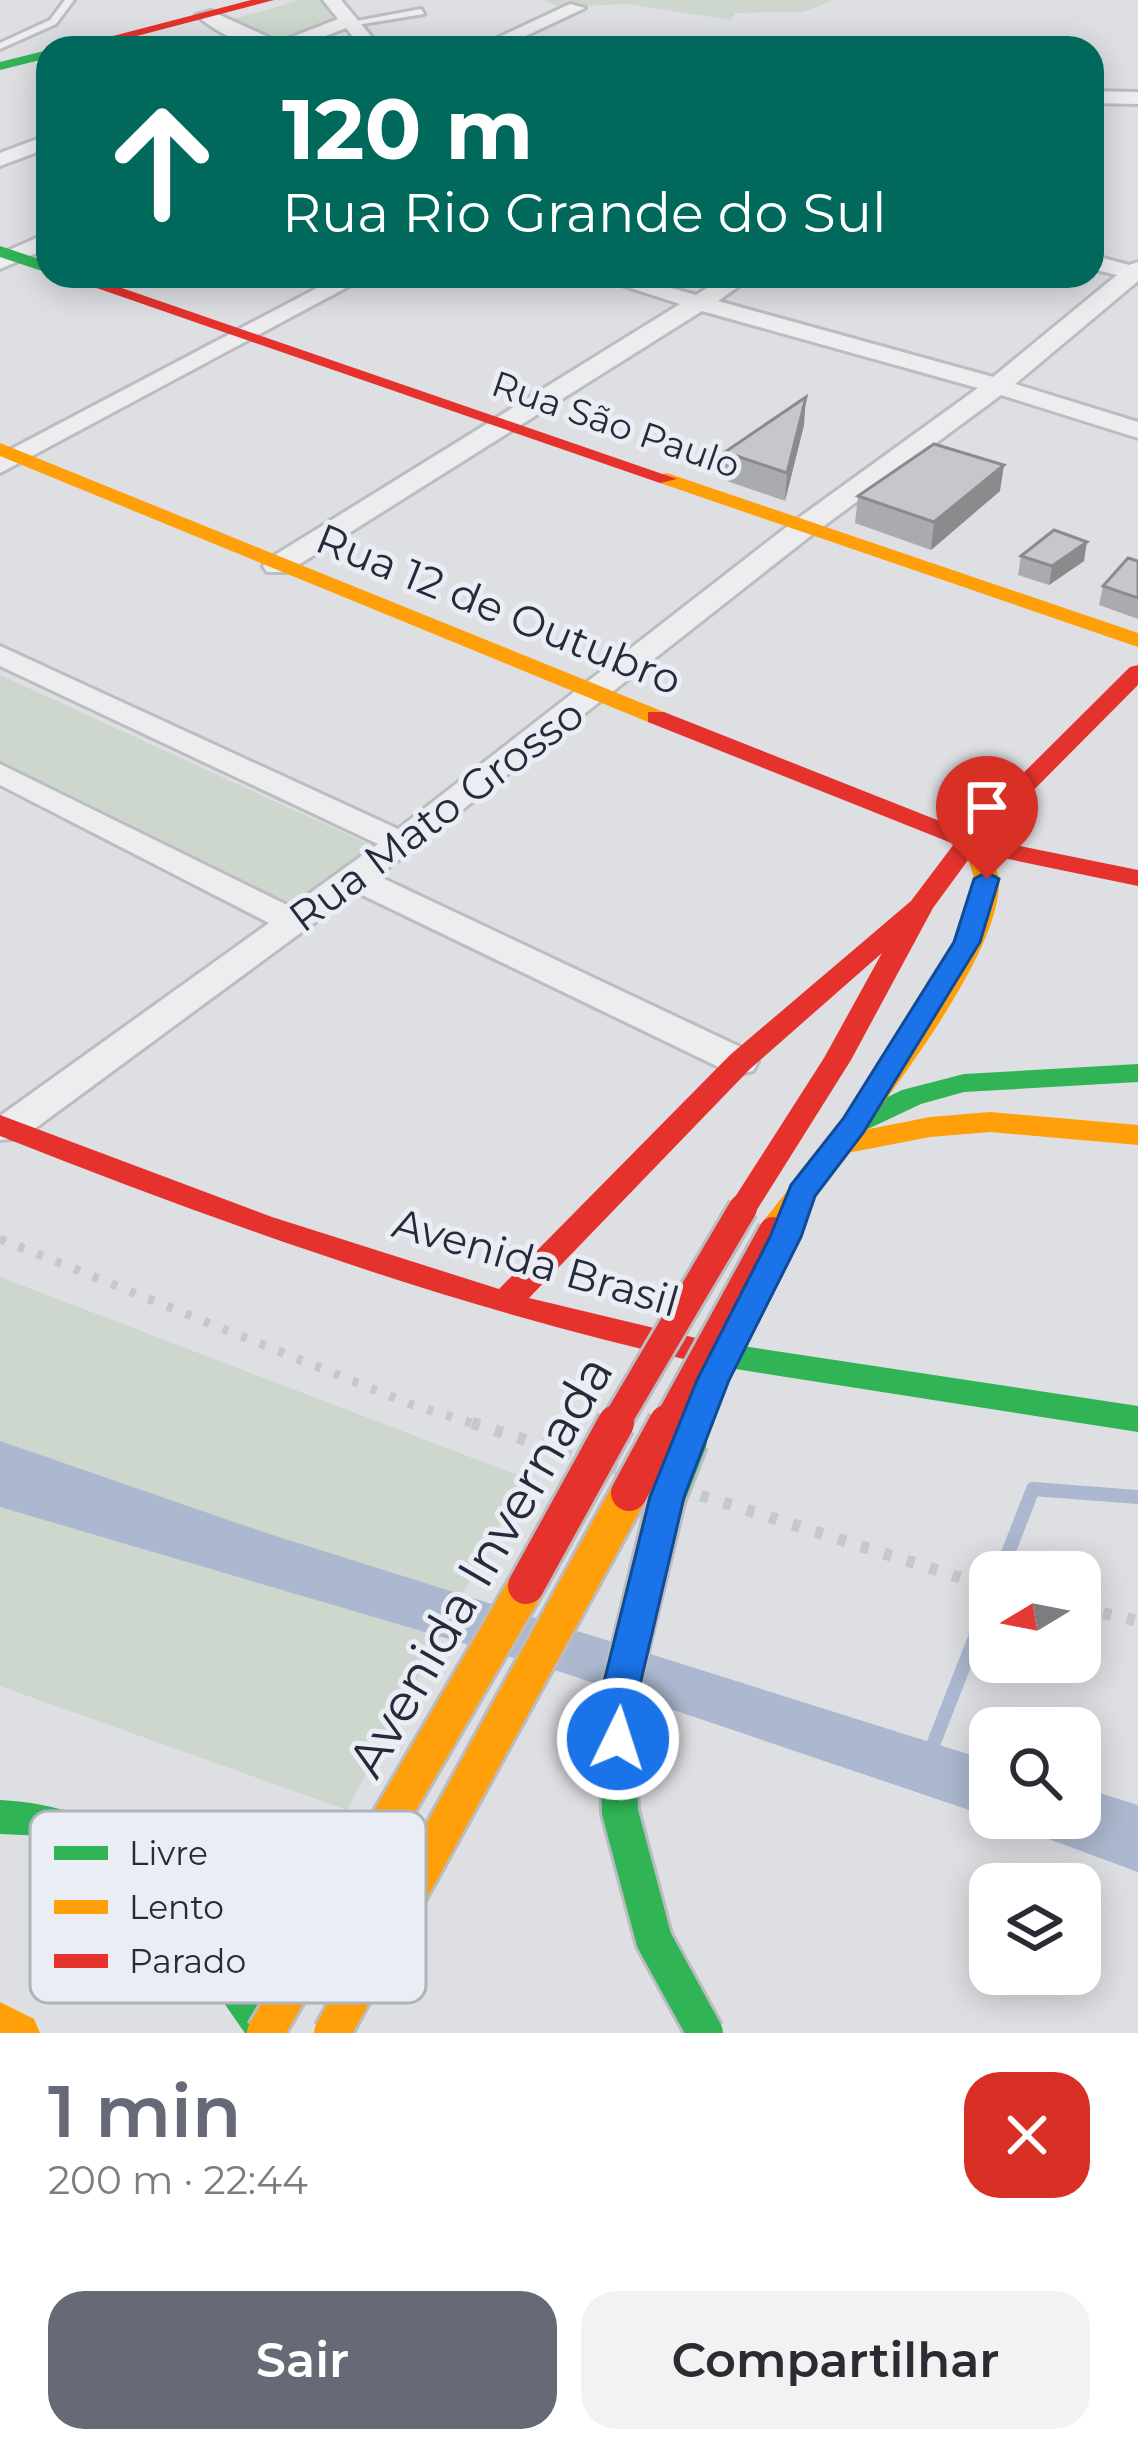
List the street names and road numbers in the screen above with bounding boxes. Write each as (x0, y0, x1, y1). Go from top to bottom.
street label: Rua São Paulo (486, 361, 746, 487)
street label: Rua 12 de Outubro (309, 512, 689, 706)
street label: Rua Mato Grosso (278, 687, 594, 943)
street label: Avenida Brasil (387, 1196, 685, 1328)
street label: Avenida Invernada (334, 1345, 626, 1787)

